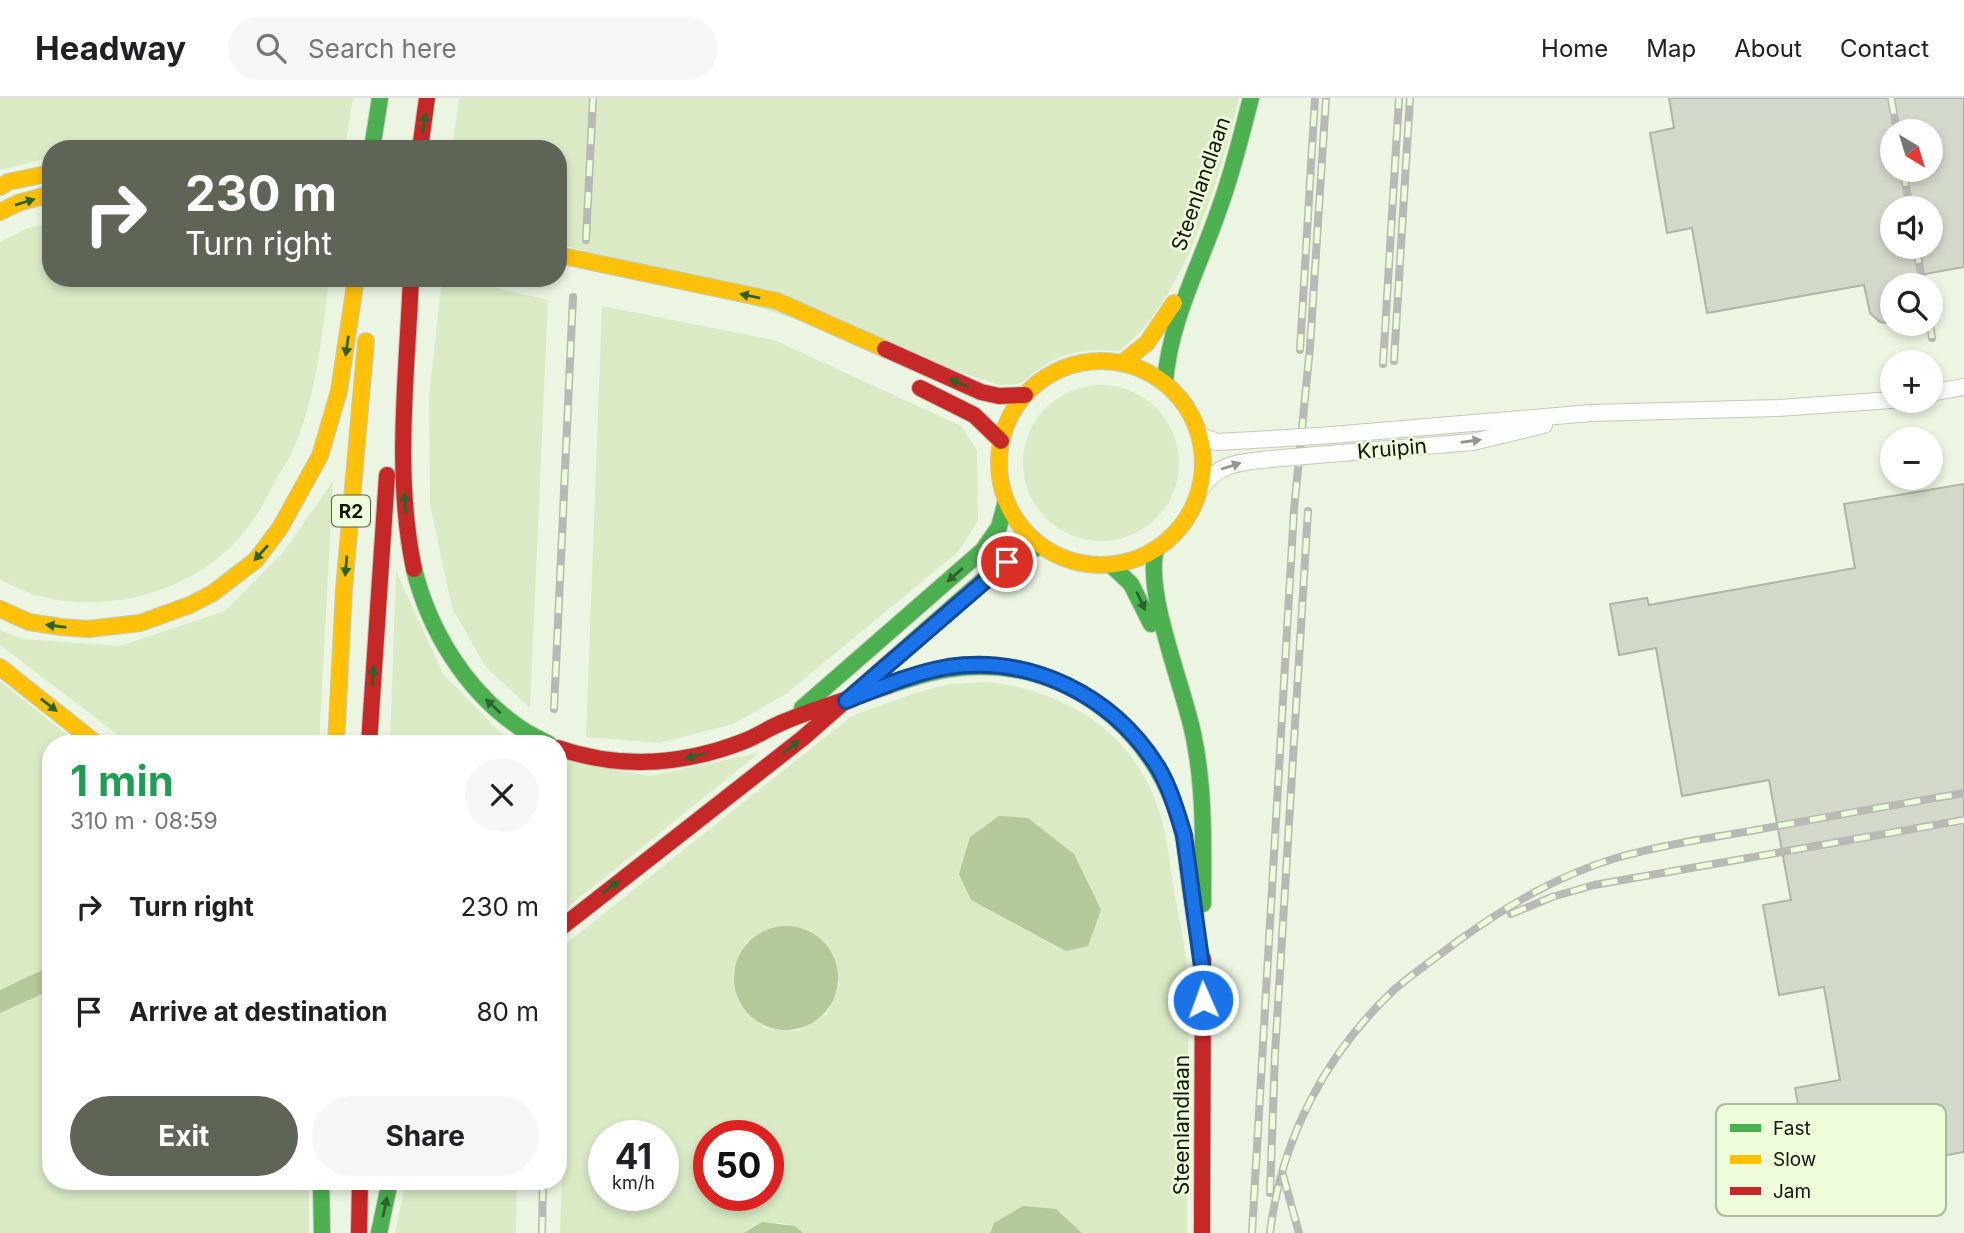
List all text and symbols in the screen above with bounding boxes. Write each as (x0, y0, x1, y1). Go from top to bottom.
search box (228, 17, 718, 80)
text: Headway (35, 28, 186, 68)
icon: search (252, 29, 290, 67)
text: Search here (308, 33, 457, 64)
text: Home (1541, 34, 1608, 63)
text: Map (1646, 34, 1696, 63)
text: About (1734, 34, 1802, 63)
text: Contact (1840, 34, 1929, 63)
one-way arrow (418, 112, 429, 134)
street label: Steenlandlaan (1166, 113, 1235, 254)
north arrow (1880, 119, 1942, 182)
map controls (1880, 119, 1943, 490)
text: 230 m (185, 164, 337, 223)
icon: right (70, 168, 161, 259)
one-way arrow (14, 196, 35, 207)
button: sound (1880, 196, 1943, 259)
text: Turn right (185, 224, 332, 263)
button: search (1880, 273, 1943, 336)
one-way arrow (739, 290, 761, 301)
one-way arrow (342, 335, 353, 357)
button: + (1880, 350, 1943, 413)
one-way arrow (948, 378, 969, 389)
button: − (1880, 427, 1943, 490)
street label: Kruipin (1356, 433, 1428, 464)
one-way arrow (1460, 435, 1482, 446)
one-way arrow (1220, 460, 1241, 471)
one-way arrow (399, 491, 410, 513)
road number: R2 (332, 496, 370, 526)
pin (977, 532, 1037, 592)
icon: arrive (988, 543, 1026, 581)
one-way arrow (253, 544, 269, 562)
one-way arrow (341, 555, 352, 577)
one-way arrow (946, 567, 964, 583)
one-way arrow (1135, 591, 1147, 611)
one-way arrow (45, 620, 67, 631)
one-way arrow (368, 664, 379, 686)
one-way arrow (39, 698, 57, 713)
one-way arrow (484, 698, 502, 714)
one-way arrow (782, 740, 799, 755)
one-way arrow (684, 751, 705, 761)
text: 1 min (70, 755, 174, 806)
button: close (465, 758, 539, 832)
text: 310 m · 08:59 (70, 807, 218, 835)
one-way arrow (602, 879, 620, 894)
icon: right (70, 888, 108, 926)
text: Turn right (129, 891, 254, 922)
text: 230 m (461, 891, 539, 922)
position arrow (1166, 963, 1240, 1037)
icon: arrive (70, 993, 108, 1031)
text: Arrive at destination (129, 996, 388, 1027)
text: 80 m (476, 996, 539, 1027)
street label: Steenlandlaan (1169, 1055, 1194, 1195)
button: Exit (70, 1096, 298, 1176)
button: Share (312, 1096, 539, 1176)
legend (1716, 1104, 1946, 1216)
text: Fast (1773, 1117, 1811, 1140)
speed limit sign: 50 (693, 1120, 784, 1211)
text: 41 (615, 1135, 652, 1177)
text: Slow (1773, 1148, 1816, 1171)
text: km/h (612, 1172, 655, 1193)
text: Jam (1773, 1180, 1811, 1203)
one-way arrow (379, 1196, 390, 1218)

